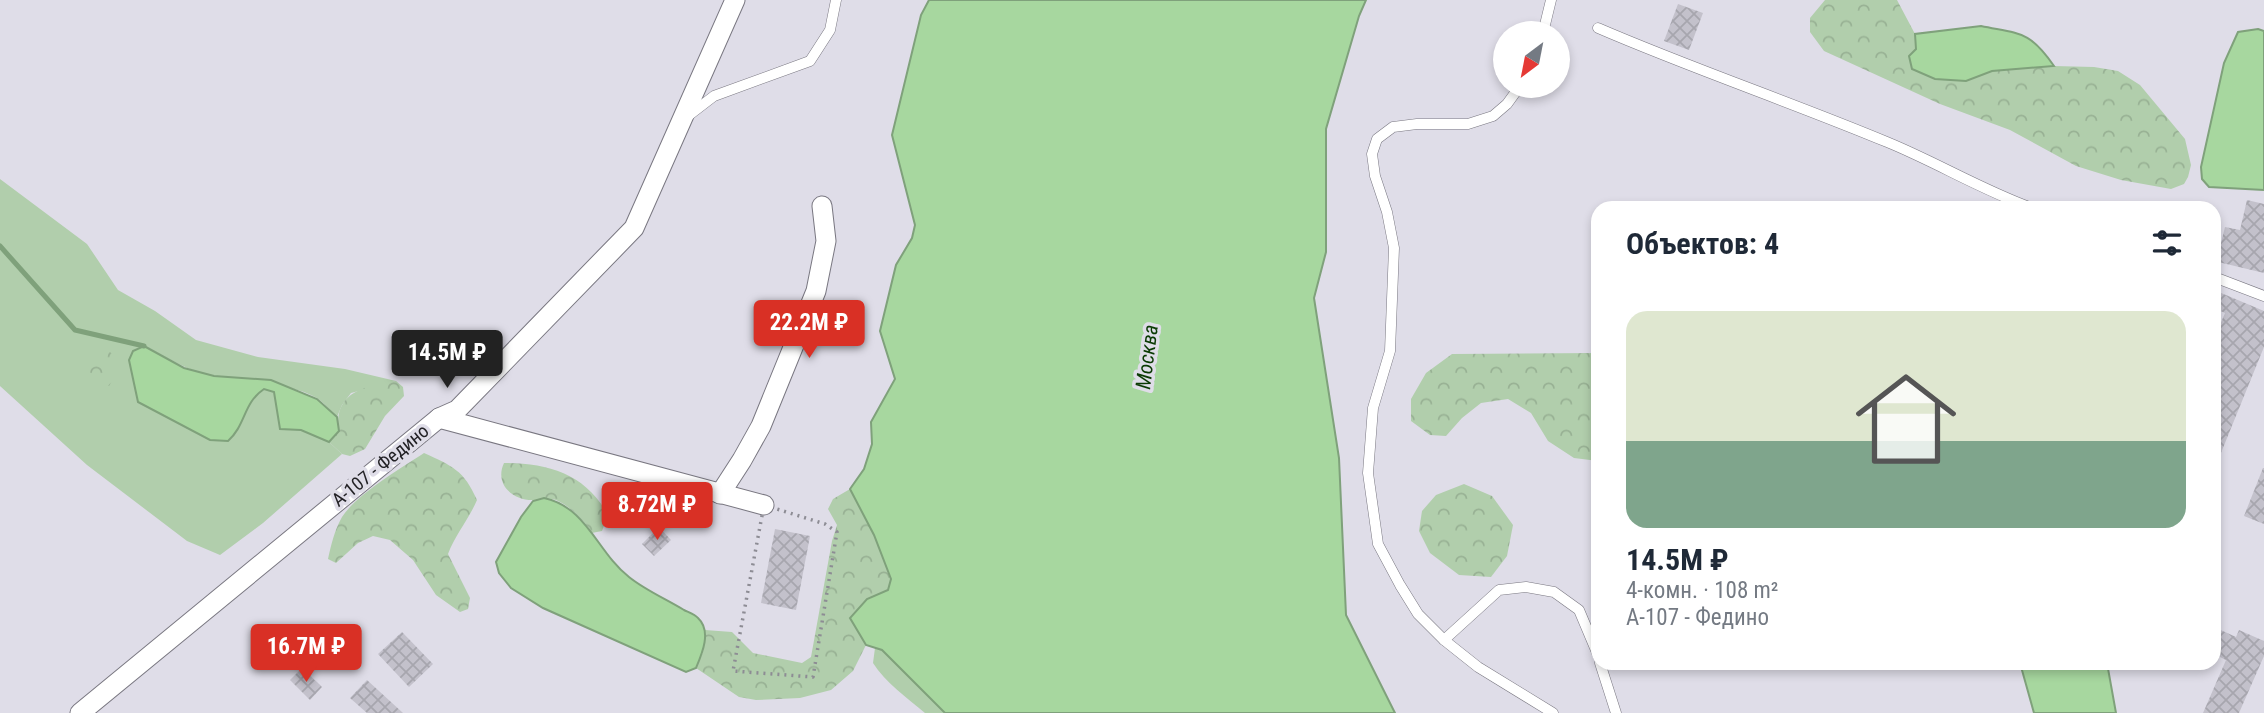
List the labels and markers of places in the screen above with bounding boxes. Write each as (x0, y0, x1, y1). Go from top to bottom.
pin: 22.2M ₽ (744, 300, 874, 360)
pin: 14.5M ₽ (382, 330, 512, 390)
pin: 8.72M ₽ (592, 482, 722, 542)
pin: 16.7M ₽ (241, 624, 371, 684)

